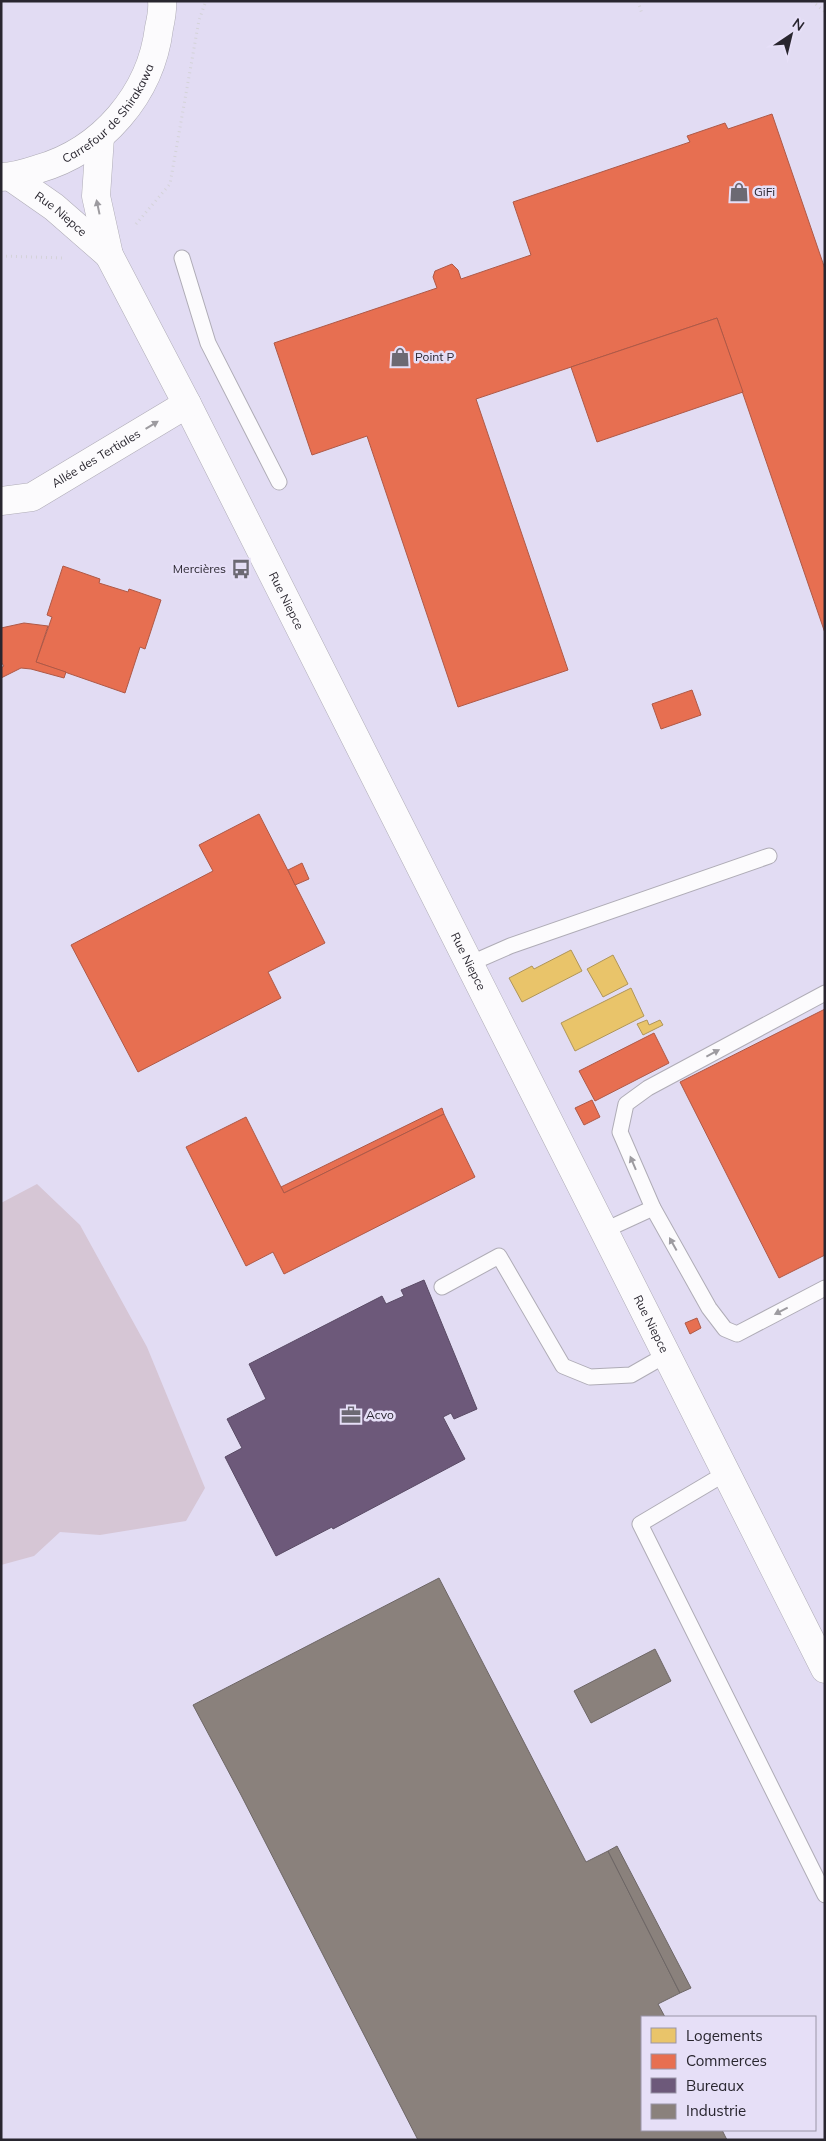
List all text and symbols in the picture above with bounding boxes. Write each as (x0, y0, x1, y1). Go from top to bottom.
north arrow (766, 10, 816, 60)
text: N (789, 14, 808, 35)
street label: Carrefour de Shirakawa (60, 62, 157, 166)
shop icon: GiFi (728, 181, 750, 203)
place label: GiFi (754, 184, 775, 199)
street label: Rue Niepce (32, 188, 90, 239)
one-way arrow (94, 200, 102, 215)
shop icon: Point P (389, 346, 411, 368)
place label: Point P (415, 349, 455, 364)
one-way arrow (146, 421, 159, 430)
street label: Allée des Tertiales (49, 426, 143, 490)
bus stop icon: Mercières (230, 558, 252, 580)
place label: Mercières (173, 561, 226, 576)
street label: Rue Niepce (266, 569, 307, 632)
street label: Rue Niepce (448, 930, 489, 993)
one-way arrow (705, 1049, 720, 1057)
one-way arrow (629, 1156, 637, 1170)
one-way arrow (669, 1237, 677, 1252)
street label: Rue Niepce (631, 1292, 672, 1355)
one-way arrow (774, 1307, 789, 1315)
office icon: Acvo (340, 1404, 362, 1426)
place label: Acvo (366, 1407, 394, 1422)
legend (641, 2016, 816, 2131)
text: Logements (686, 2026, 763, 2045)
text: Commerces (686, 2051, 767, 2070)
text: Bureaux (686, 2076, 744, 2095)
text: Industrie (686, 2101, 746, 2120)

